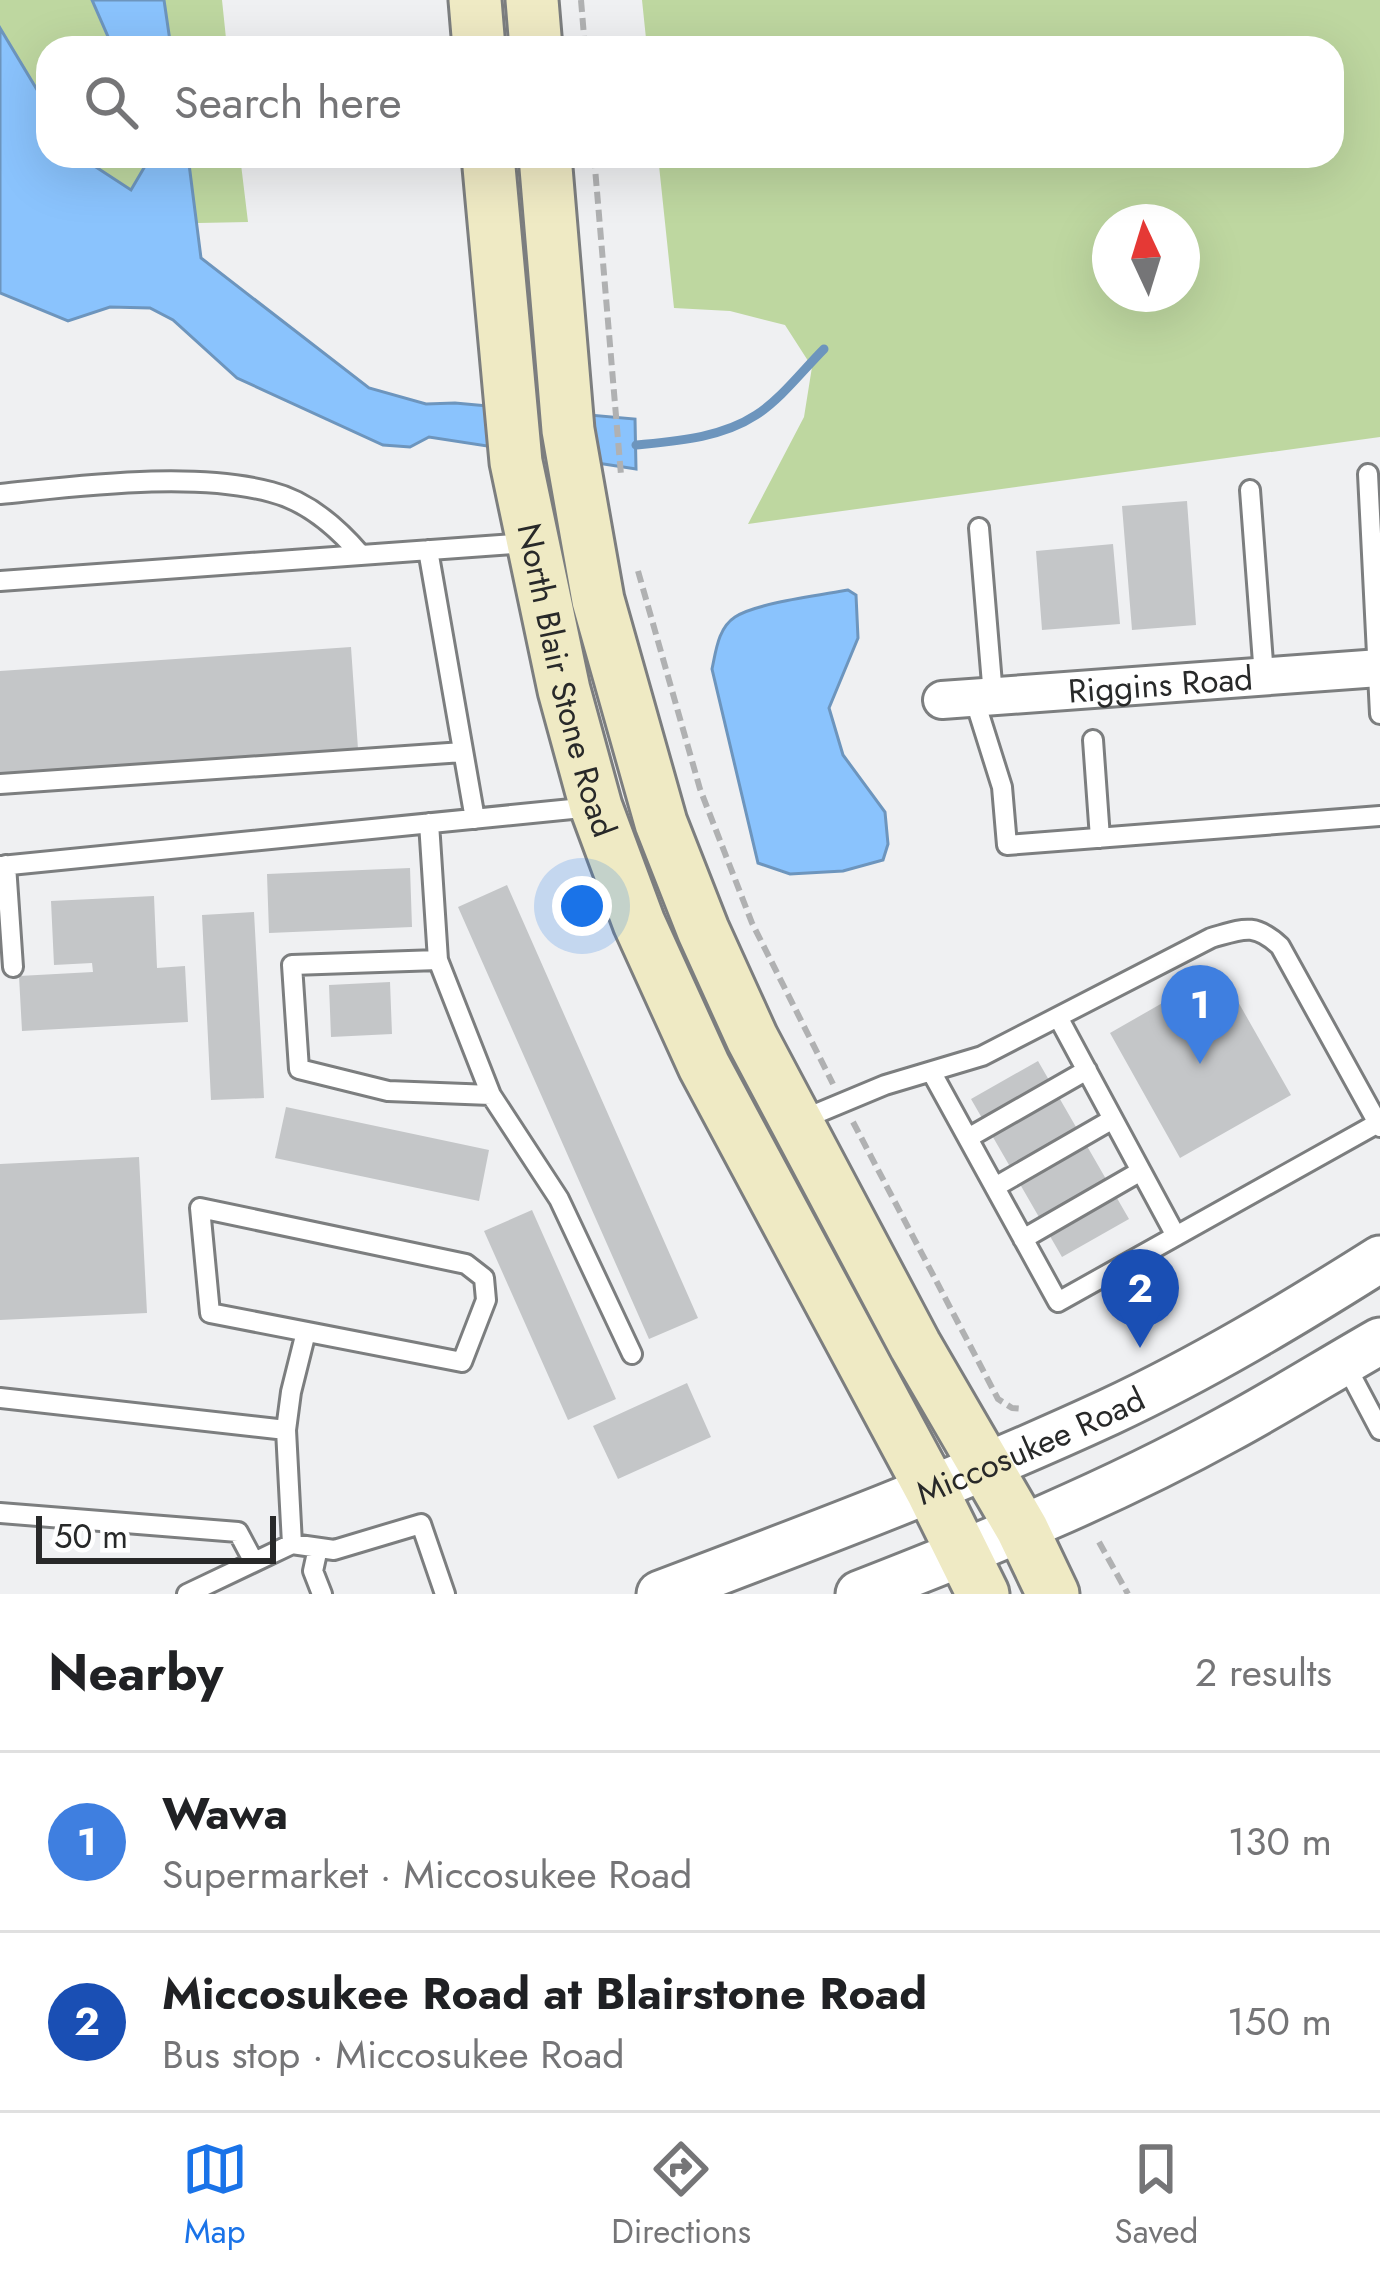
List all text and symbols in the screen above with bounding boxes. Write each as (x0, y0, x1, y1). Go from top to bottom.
search box (36, 36, 1344, 168)
icon: search (78, 69, 144, 135)
text: Search here (174, 70, 402, 135)
north arrow (1092, 204, 1200, 312)
street label: North Blair Stone Road (506, 519, 628, 844)
street label: Riggins Road (1066, 654, 1254, 715)
your location (552, 876, 612, 936)
pin: 1 (1161, 965, 1239, 1064)
pin: 2 (1101, 1249, 1179, 1348)
street label: Miccosukee Road (909, 1375, 1153, 1517)
scale bar (36, 1510, 276, 1563)
text: 50 m (54, 1513, 128, 1560)
text: Nearby (48, 1635, 223, 1709)
text: 2 results (1195, 1644, 1332, 1701)
text: Wawa (162, 1781, 288, 1846)
text: 1 (77, 1813, 97, 1870)
text: 130 m (1228, 1813, 1332, 1870)
text: Supermarket · Miccosukee Road (162, 1846, 692, 1903)
text: Miccosukee Road at Blairstone Road (162, 1961, 927, 2026)
text: 2 (74, 1993, 100, 2050)
text: 150 m (1227, 1993, 1332, 2050)
text: Bus stop · Miccosukee Road (162, 2026, 624, 2083)
tab: Map (182, 2136, 248, 2255)
tab: Directions (611, 2136, 751, 2255)
tab: Saved (1115, 2136, 1198, 2255)

